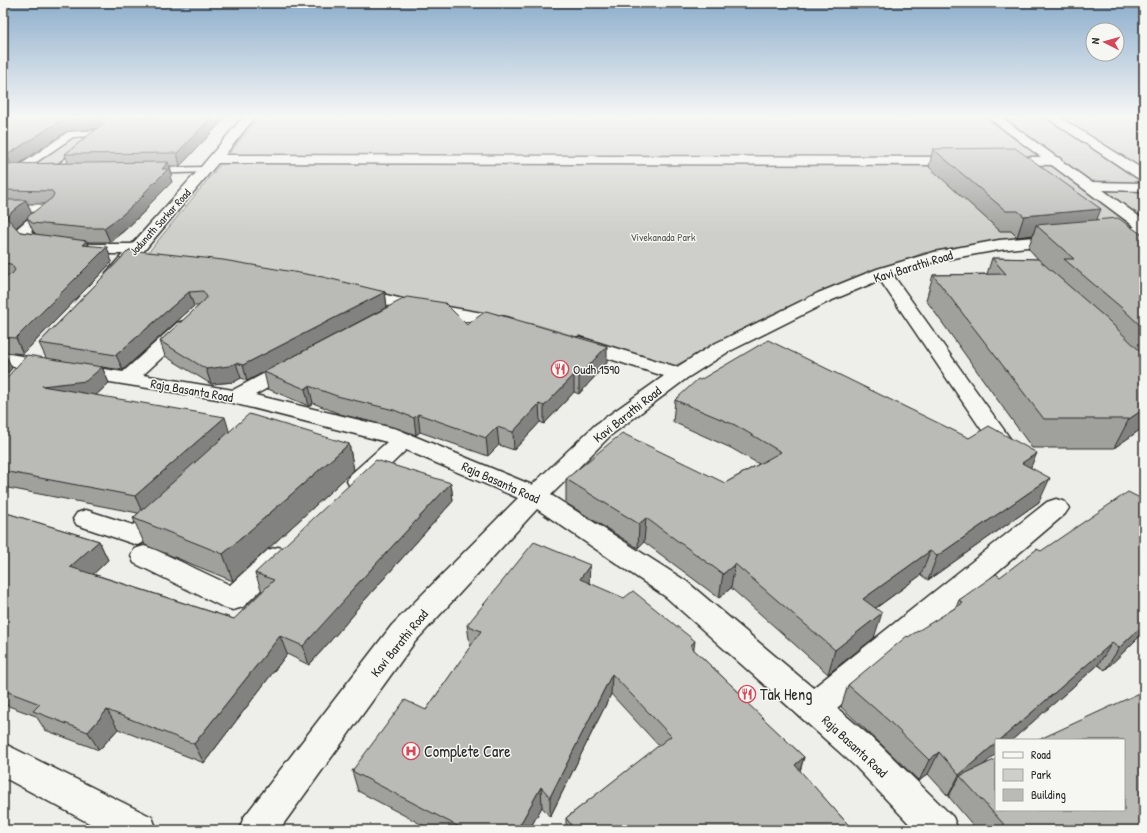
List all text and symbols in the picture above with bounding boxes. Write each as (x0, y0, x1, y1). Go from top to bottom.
north arrow (1085, 22, 1125, 62)
text: N (1088, 37, 1102, 45)
street label: Jadunath Sarkar Road (127, 185, 194, 258)
park label: Vivekanada Park (630, 230, 696, 244)
street label: Kavi Barathi Road (871, 245, 955, 287)
restaurant icon: Oudh 1590 (550, 359, 570, 379)
place label: Oudh 1590 (573, 360, 620, 378)
street label: Raja Basanta Road (149, 374, 235, 406)
street label: Kavi Barathi Road (589, 382, 665, 446)
street label: Raja Basanta Road (459, 457, 543, 507)
street label: Kavi Barathi Road (366, 605, 432, 681)
place label: Tak Heng (760, 683, 812, 705)
restaurant icon: Tak Heng (737, 684, 757, 704)
street label: Raja Basanta Road (818, 711, 892, 781)
legend (995, 739, 1125, 811)
place label: Complete Care (424, 740, 511, 762)
hospital icon: Complete Care (401, 741, 421, 761)
text: Road (1031, 746, 1051, 763)
text: Park (1031, 766, 1051, 783)
text: Building (1031, 786, 1066, 803)

